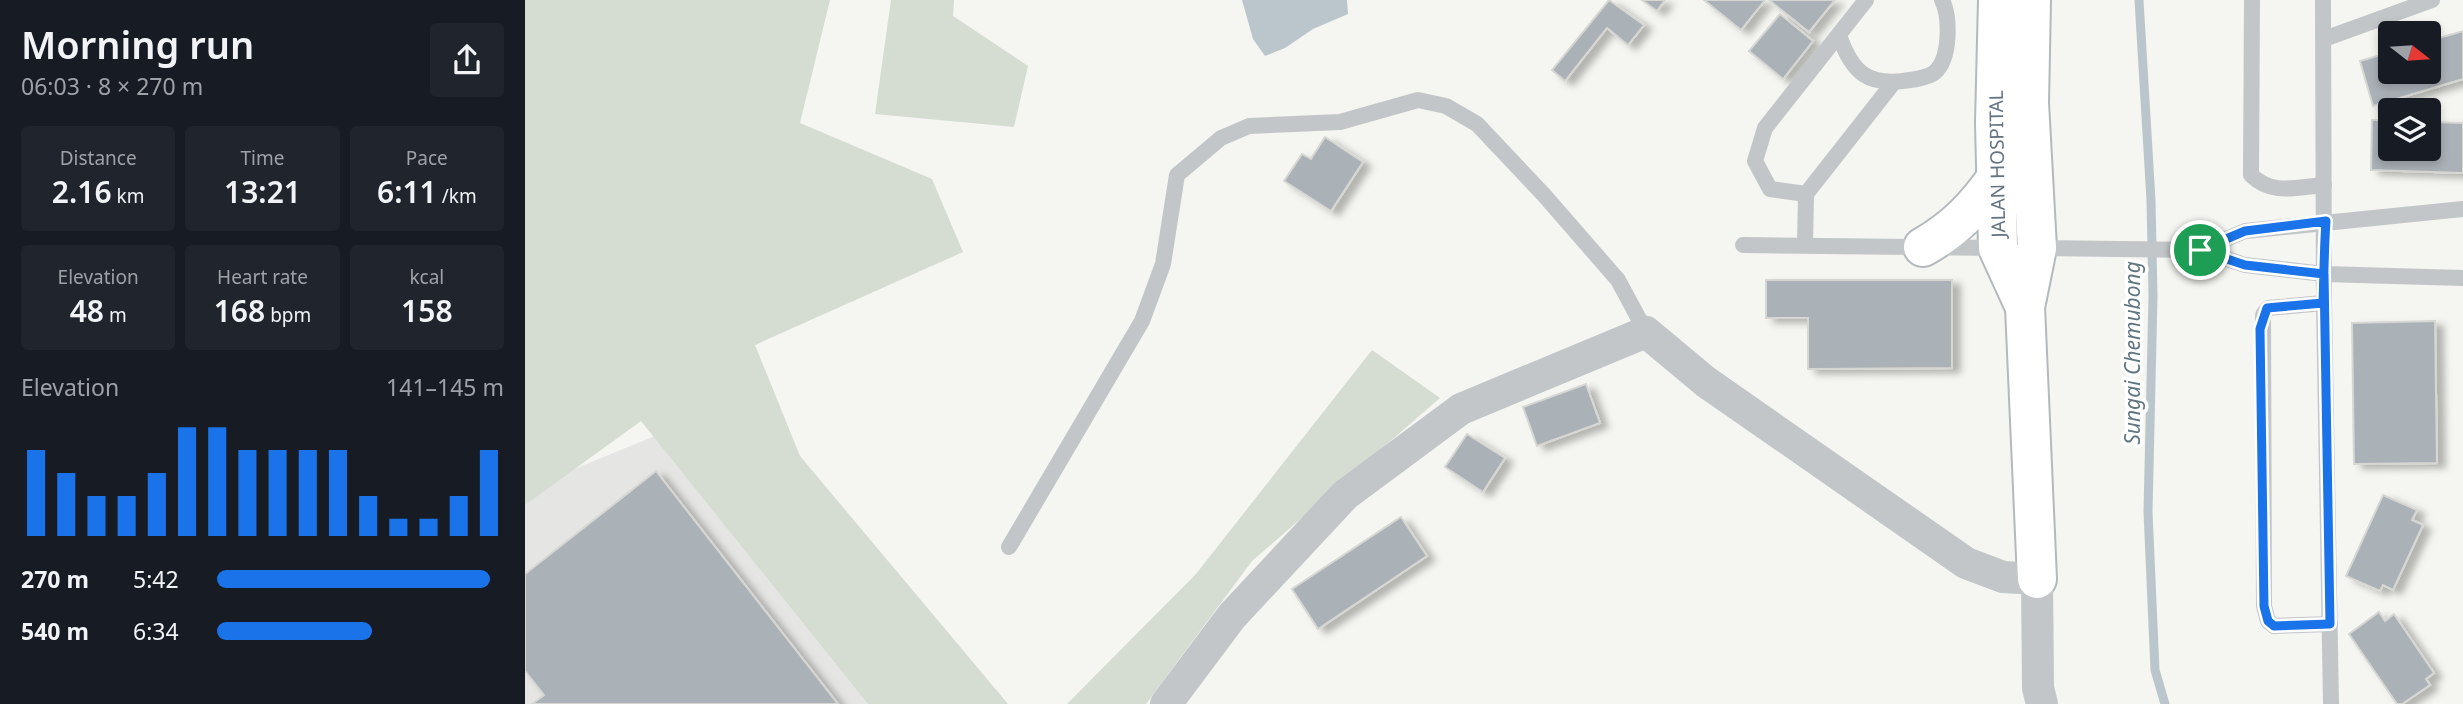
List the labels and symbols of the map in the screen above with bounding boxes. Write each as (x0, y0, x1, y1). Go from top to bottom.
north arrow (2378, 21, 2441, 84)
street label: JALAN HOSPITAL (1983, 90, 2011, 240)
pin (2170, 220, 2230, 280)
water label: Sungai Chemubong (2118, 261, 2146, 445)

